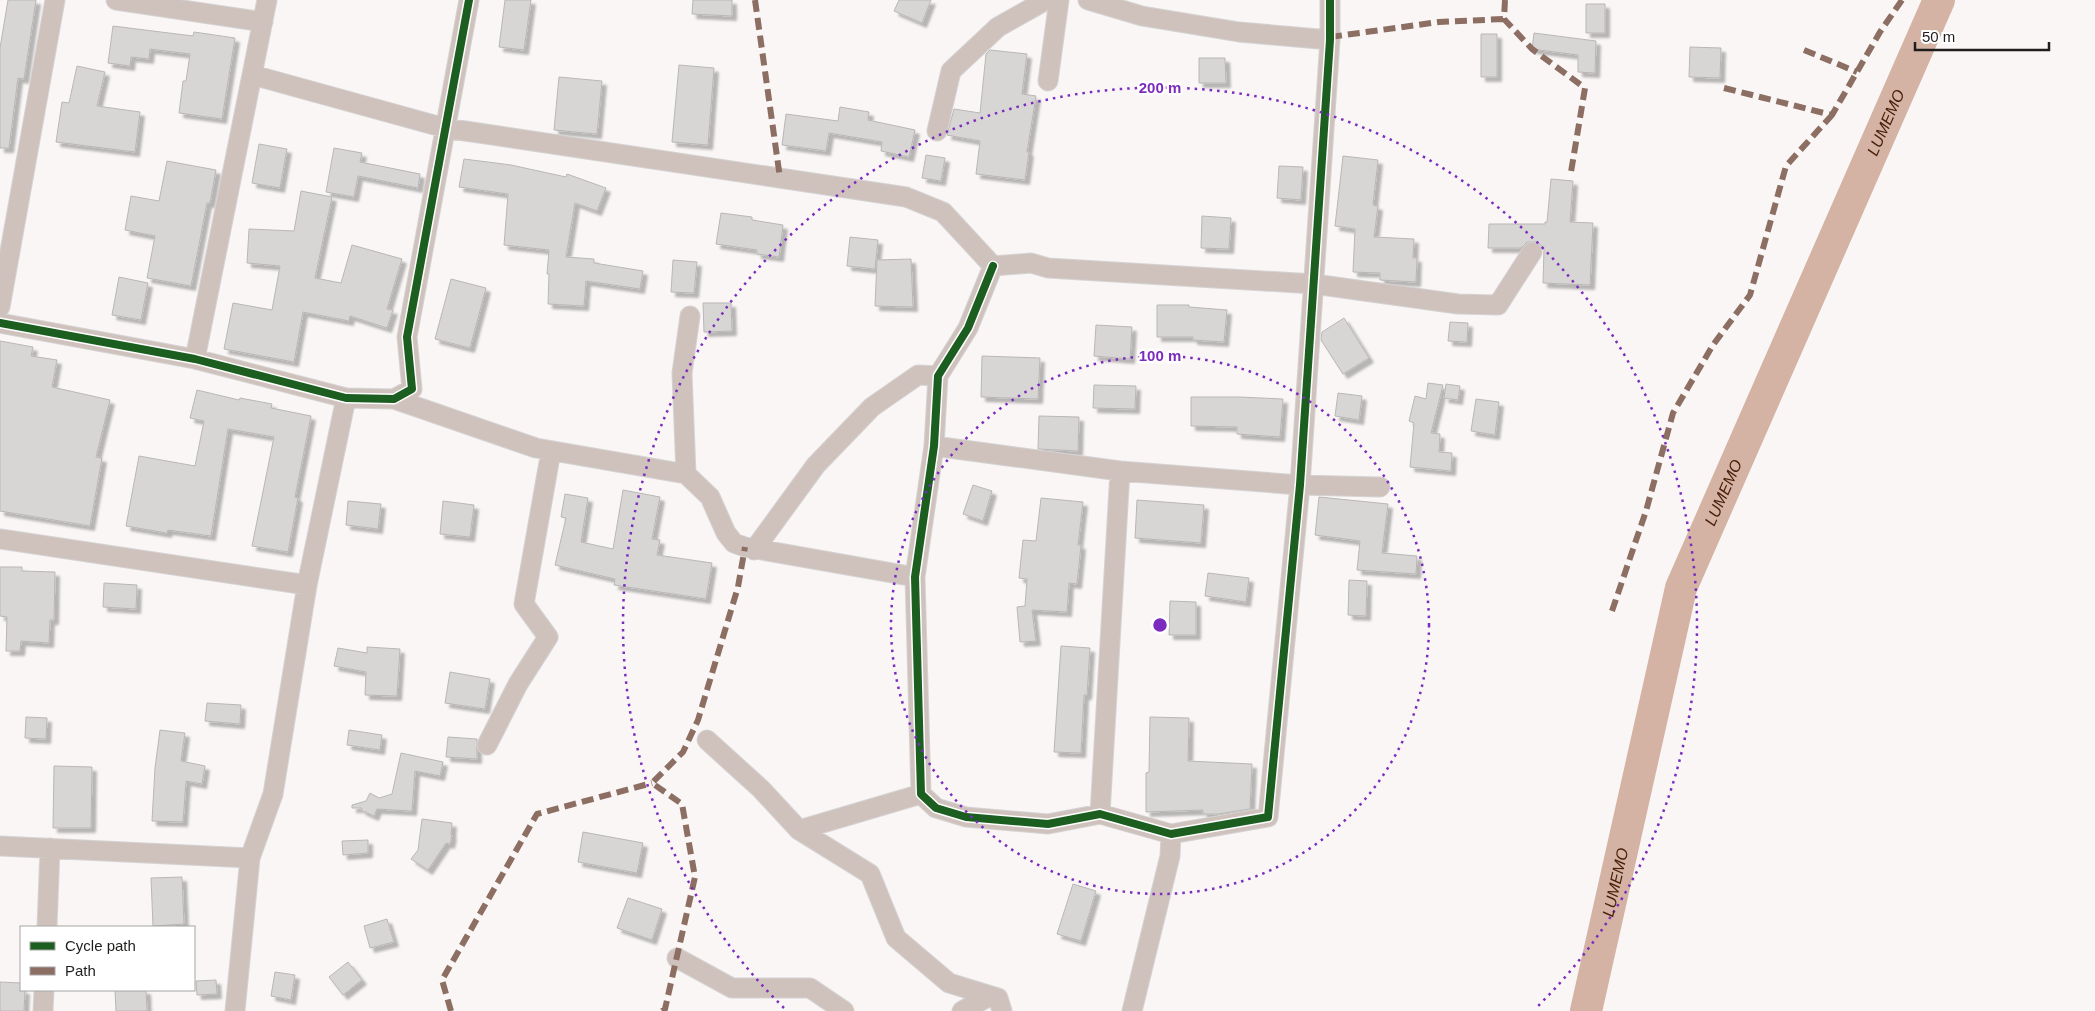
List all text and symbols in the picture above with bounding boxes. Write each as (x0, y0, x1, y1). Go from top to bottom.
scale bar (1915, 20, 2049, 52)
text: 50 m (1922, 28, 1955, 45)
text: 200 m (1139, 79, 1181, 96)
water label: LUMEMO (1863, 87, 1907, 158)
text: 100 m (1139, 347, 1181, 364)
water label: LUMEMO (1701, 457, 1745, 528)
centre of rings (1151, 616, 1169, 634)
water label: LUMEMO (1599, 846, 1631, 918)
legend (20, 926, 195, 991)
text: Cycle path (65, 937, 136, 954)
text: Path (65, 962, 96, 979)

